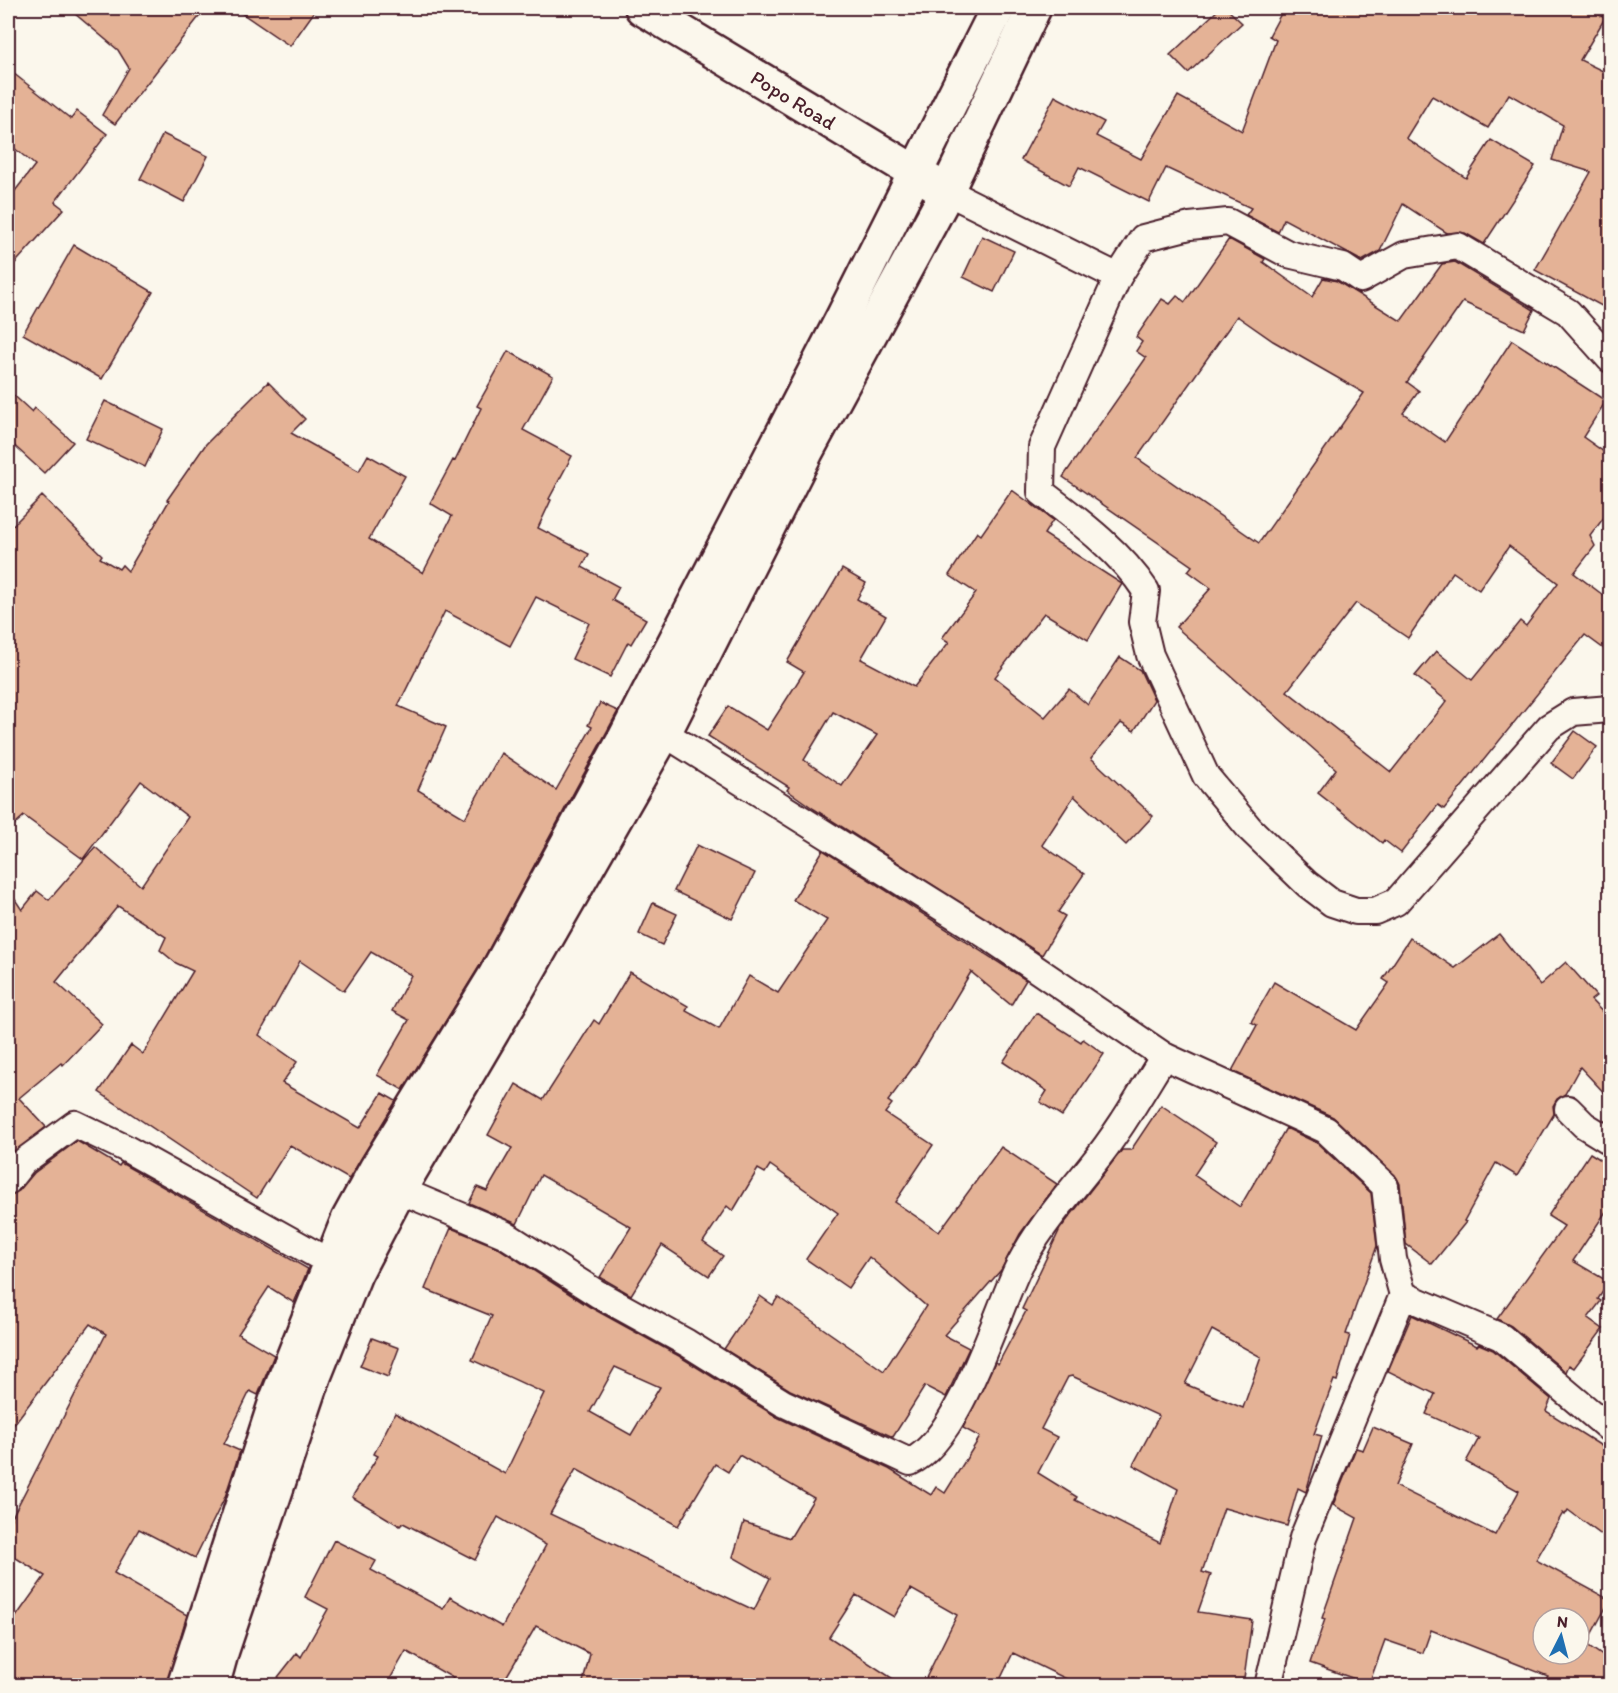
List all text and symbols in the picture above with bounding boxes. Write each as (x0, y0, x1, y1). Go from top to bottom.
street label: Popo Road (747, 64, 841, 134)
north arrow (1531, 1606, 1591, 1666)
text: N (1556, 1612, 1569, 1632)

